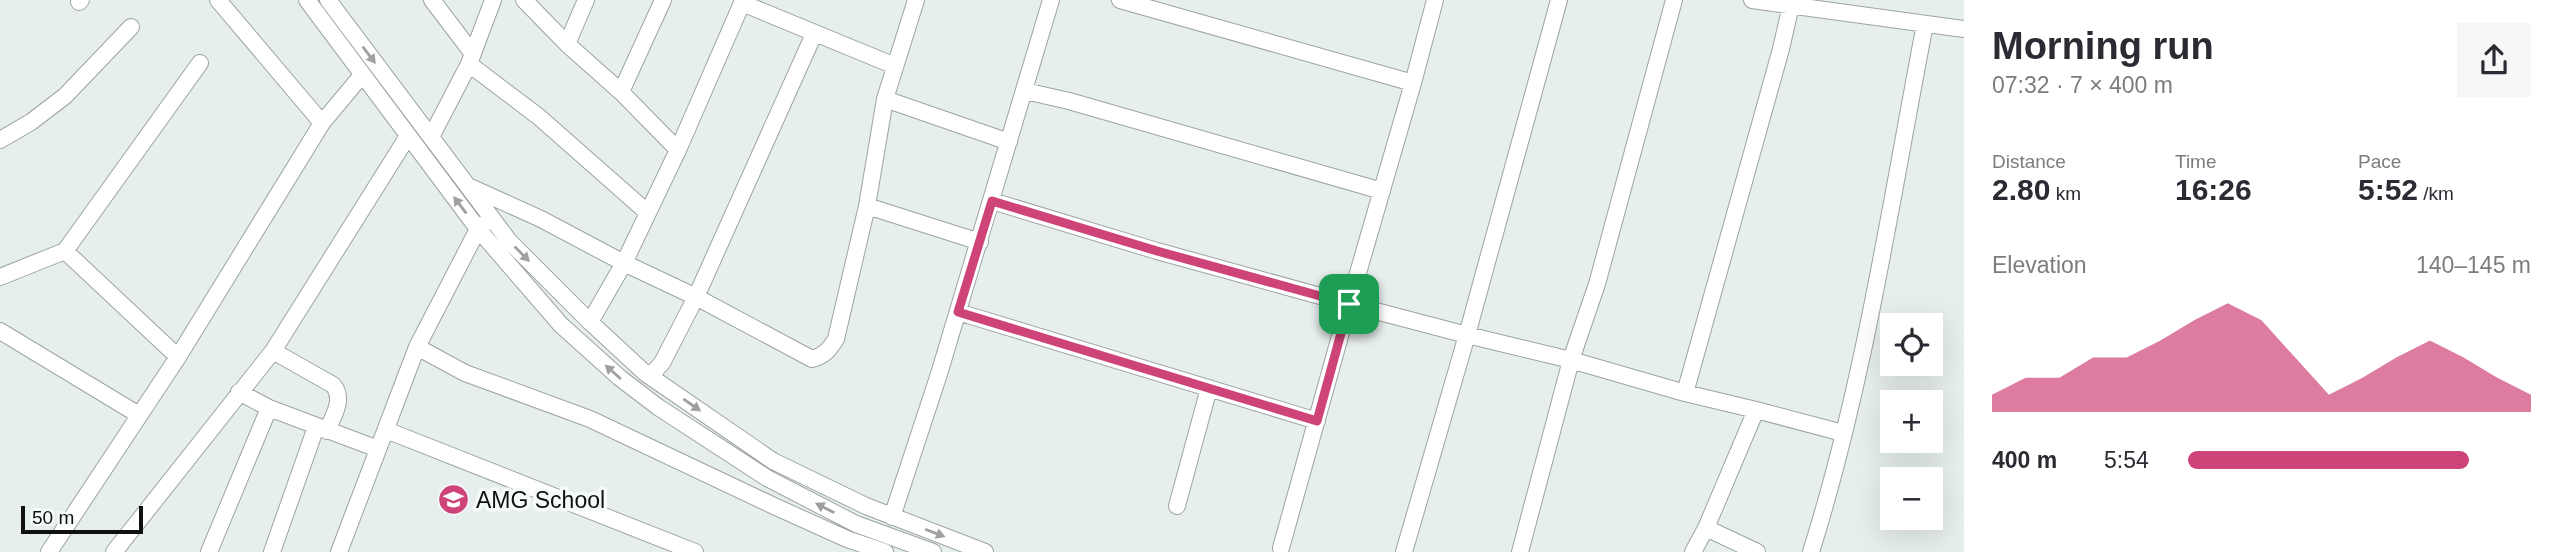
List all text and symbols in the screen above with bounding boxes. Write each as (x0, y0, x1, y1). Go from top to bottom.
button: share (2457, 23, 2531, 97)
text: Morning run (1992, 25, 2214, 67)
one-way arrow (361, 46, 375, 64)
text: 07:32 · 7 × 400 m (1992, 72, 2173, 98)
text: Distance (1992, 151, 2066, 172)
text: Time (2175, 151, 2217, 172)
text: Pace (2358, 151, 2401, 172)
text: 2.80 (1992, 173, 2050, 206)
text: 16:26 (2175, 173, 2252, 206)
text: 5:52 (2358, 173, 2418, 206)
text: km (2050, 183, 2081, 204)
text: /km (2418, 183, 2454, 204)
one-way arrow (453, 196, 467, 214)
one-way arrow (513, 246, 530, 262)
text: Elevation (1992, 252, 2087, 278)
text: 140–145 m (2416, 252, 2531, 278)
pin (1319, 274, 1379, 334)
icon: arrive (1330, 285, 1368, 323)
map controls (1880, 313, 1943, 530)
button: locate (1880, 313, 1943, 376)
one-way arrow (605, 365, 622, 380)
button: + (1880, 390, 1943, 453)
one-way arrow (683, 398, 701, 412)
text: 400 m (1992, 447, 2057, 473)
text: 5:54 (2104, 447, 2149, 473)
button: − (1880, 467, 1943, 530)
school or university icon: AMG School (436, 483, 470, 517)
place label: AMG School (476, 487, 605, 513)
one-way arrow (815, 502, 835, 514)
scale bar (21, 503, 144, 535)
text: 50 m (32, 507, 74, 528)
one-way arrow (925, 528, 946, 539)

